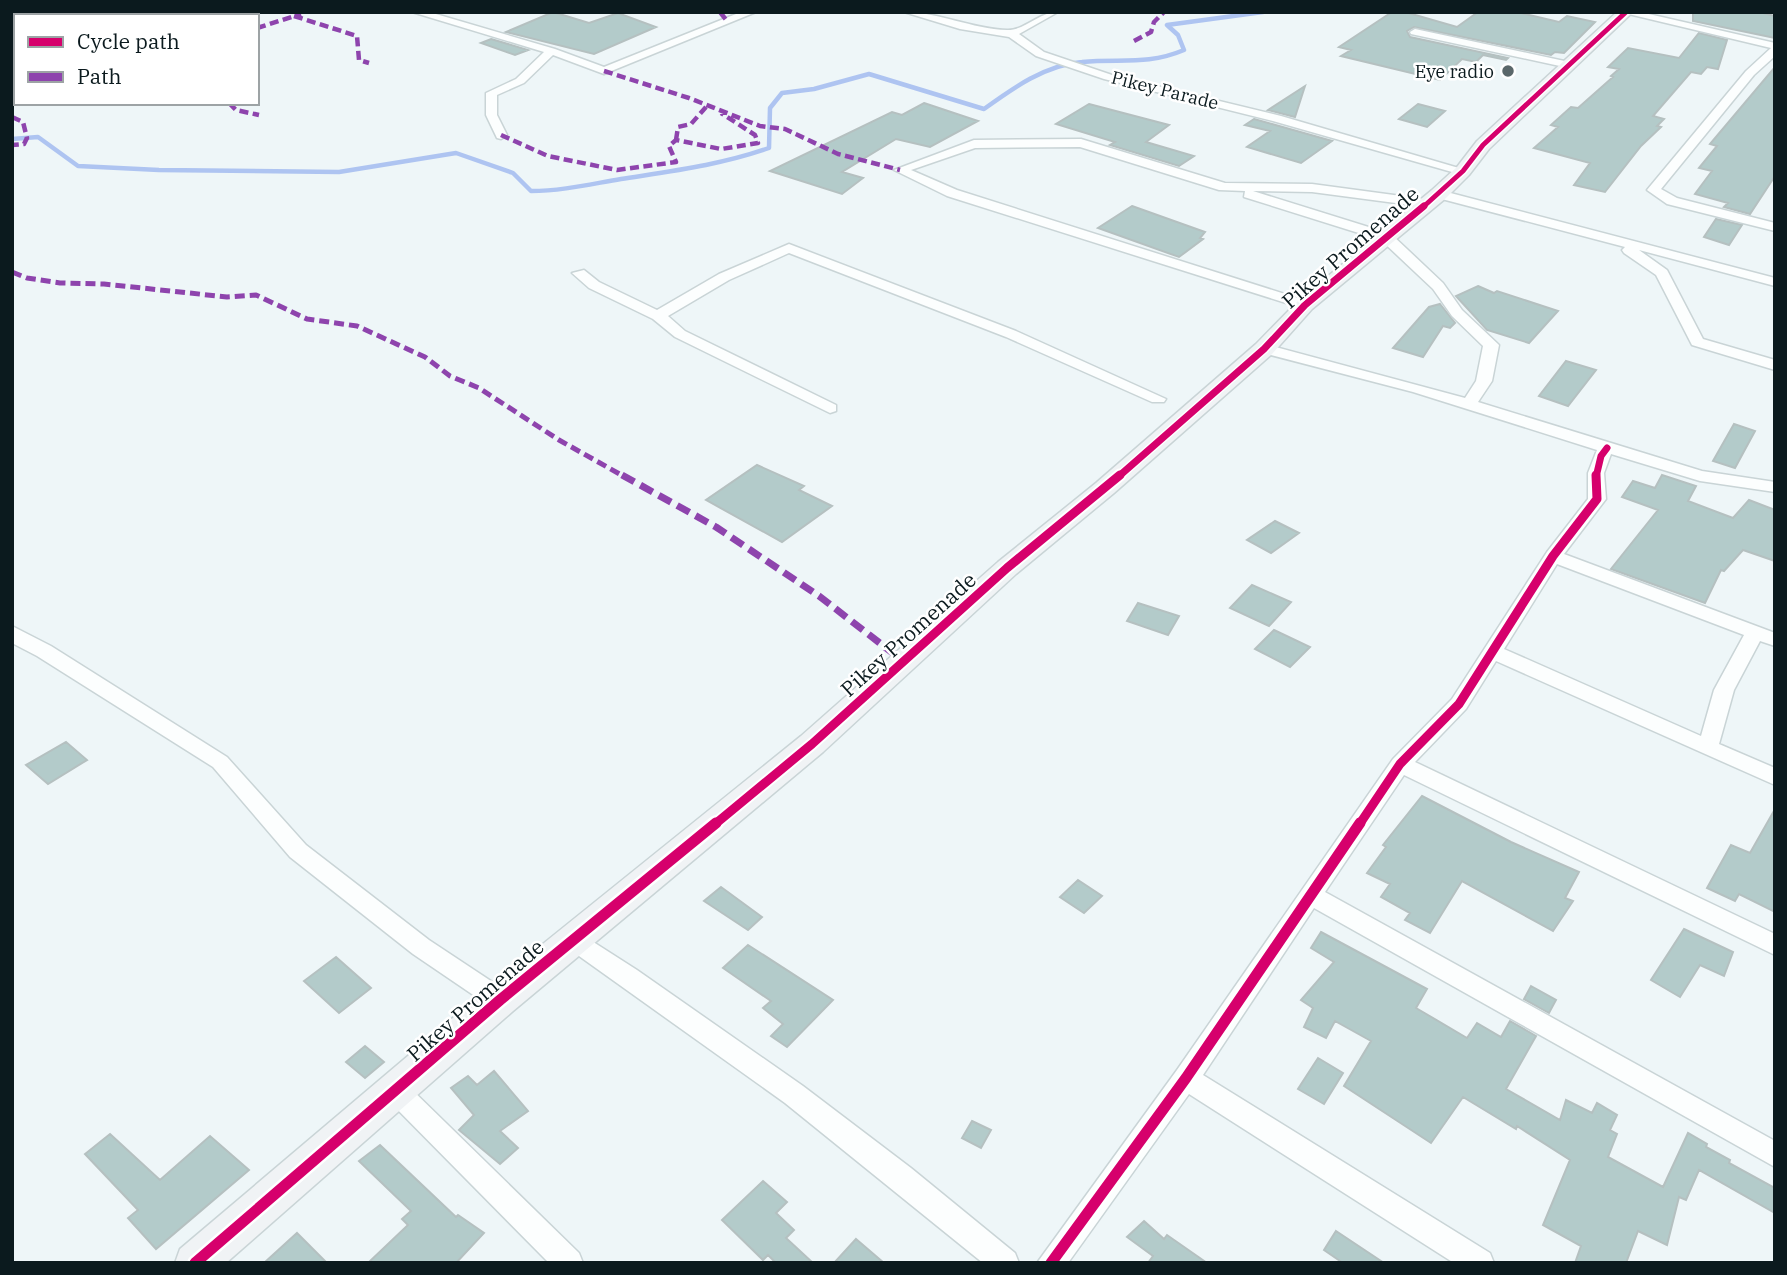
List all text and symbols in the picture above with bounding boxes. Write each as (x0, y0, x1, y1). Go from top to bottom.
legend (14, 14, 259, 105)
text: Cycle path (77, 27, 180, 55)
place label: Eye radio (1415, 60, 1494, 83)
text: Path (77, 62, 122, 90)
marker: Eye radio (1500, 63, 1516, 79)
street label: Pikey Parade (1109, 66, 1221, 114)
street label: Pikey Promenade (1275, 180, 1425, 314)
street label: Pikey Promenade (834, 566, 982, 702)
street label: Pikey Promenade (400, 933, 550, 1067)

